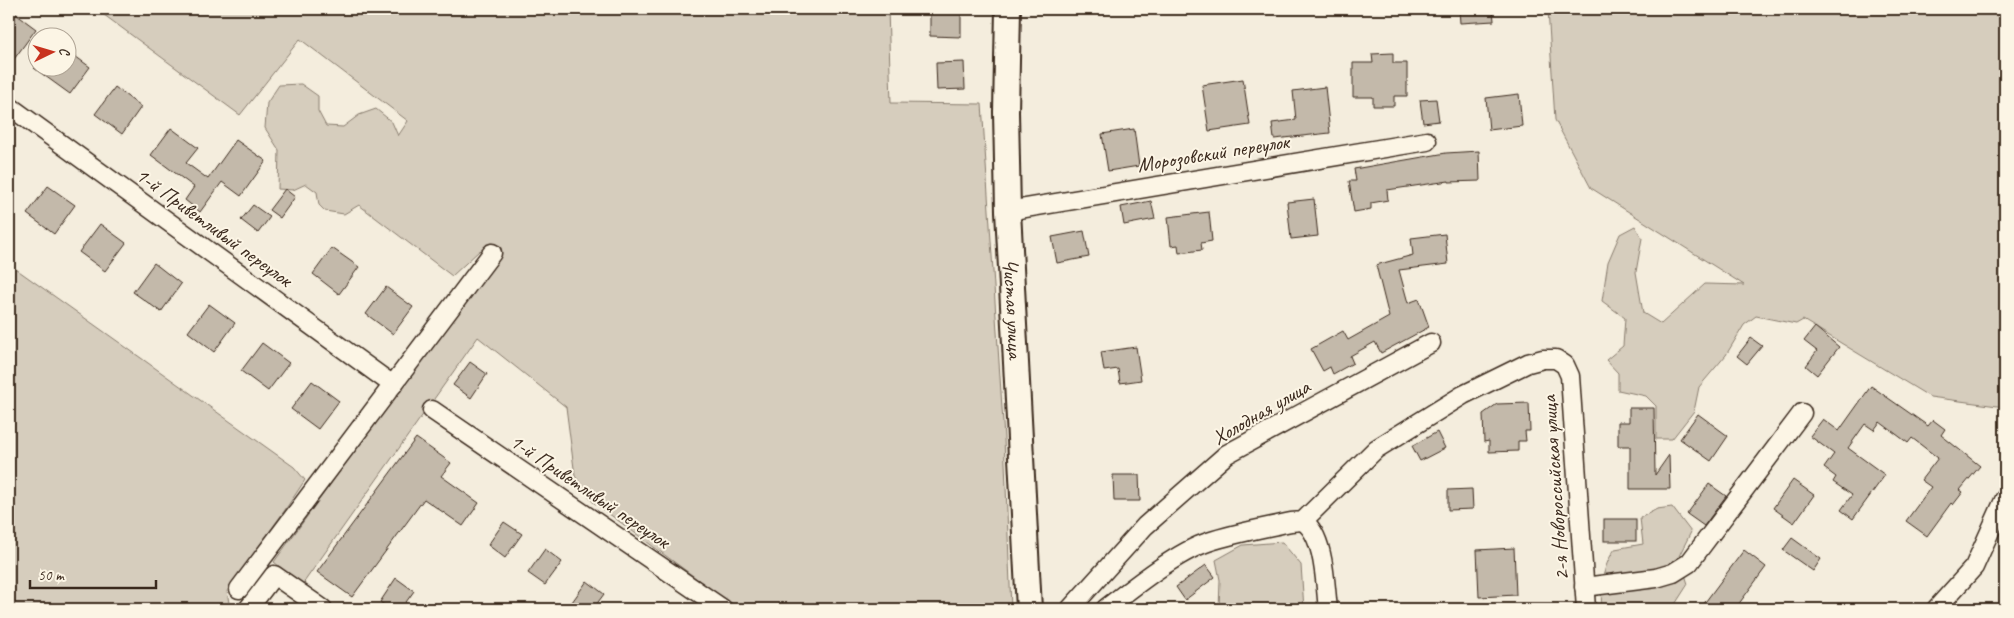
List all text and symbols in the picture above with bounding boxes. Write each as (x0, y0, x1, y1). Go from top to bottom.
north arrow (28, 28, 78, 78)
text: С (56, 47, 73, 57)
street label: Морозовский переулок (1135, 128, 1293, 178)
street label: 1-й Приветливый переулок (131, 162, 299, 294)
street label: Чистая улица (998, 258, 1029, 362)
street label: Холодная улица (1208, 373, 1316, 450)
street label: 2-я Новороссийская улица (1535, 393, 1574, 581)
street label: 1-й Приветливый переулок (505, 428, 677, 555)
scale bar (30, 558, 156, 590)
text: 50 m (38, 566, 65, 585)

